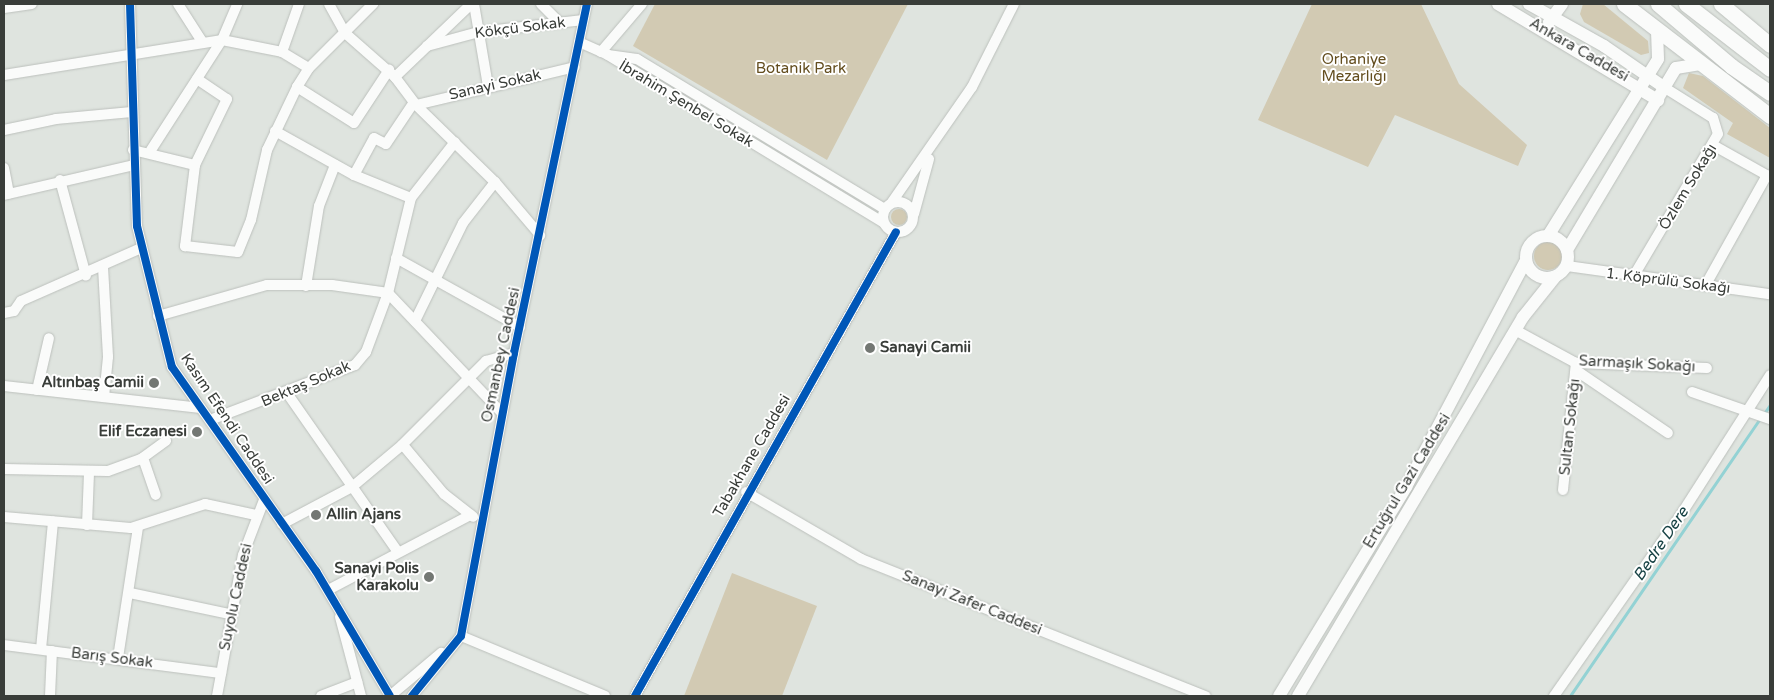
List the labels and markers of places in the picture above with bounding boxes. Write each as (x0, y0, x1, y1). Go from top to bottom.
place label: Sanayi Camii (880, 339, 971, 357)
marker: Sanayi Camii (864, 342, 876, 354)
place label: Altınbaş Camii (41, 374, 144, 392)
marker: Altınbaş Camii (148, 377, 160, 389)
place label: Elif Eczanesi (99, 423, 187, 441)
marker: Elif Eczanesi (191, 426, 203, 438)
place label: Allin Ajans (326, 506, 401, 524)
marker: Allin Ajans (310, 509, 322, 521)
place label: Sanayi Polis Karakolu (335, 559, 419, 594)
marker: Sanayi Polis Karakolu (423, 571, 435, 583)

